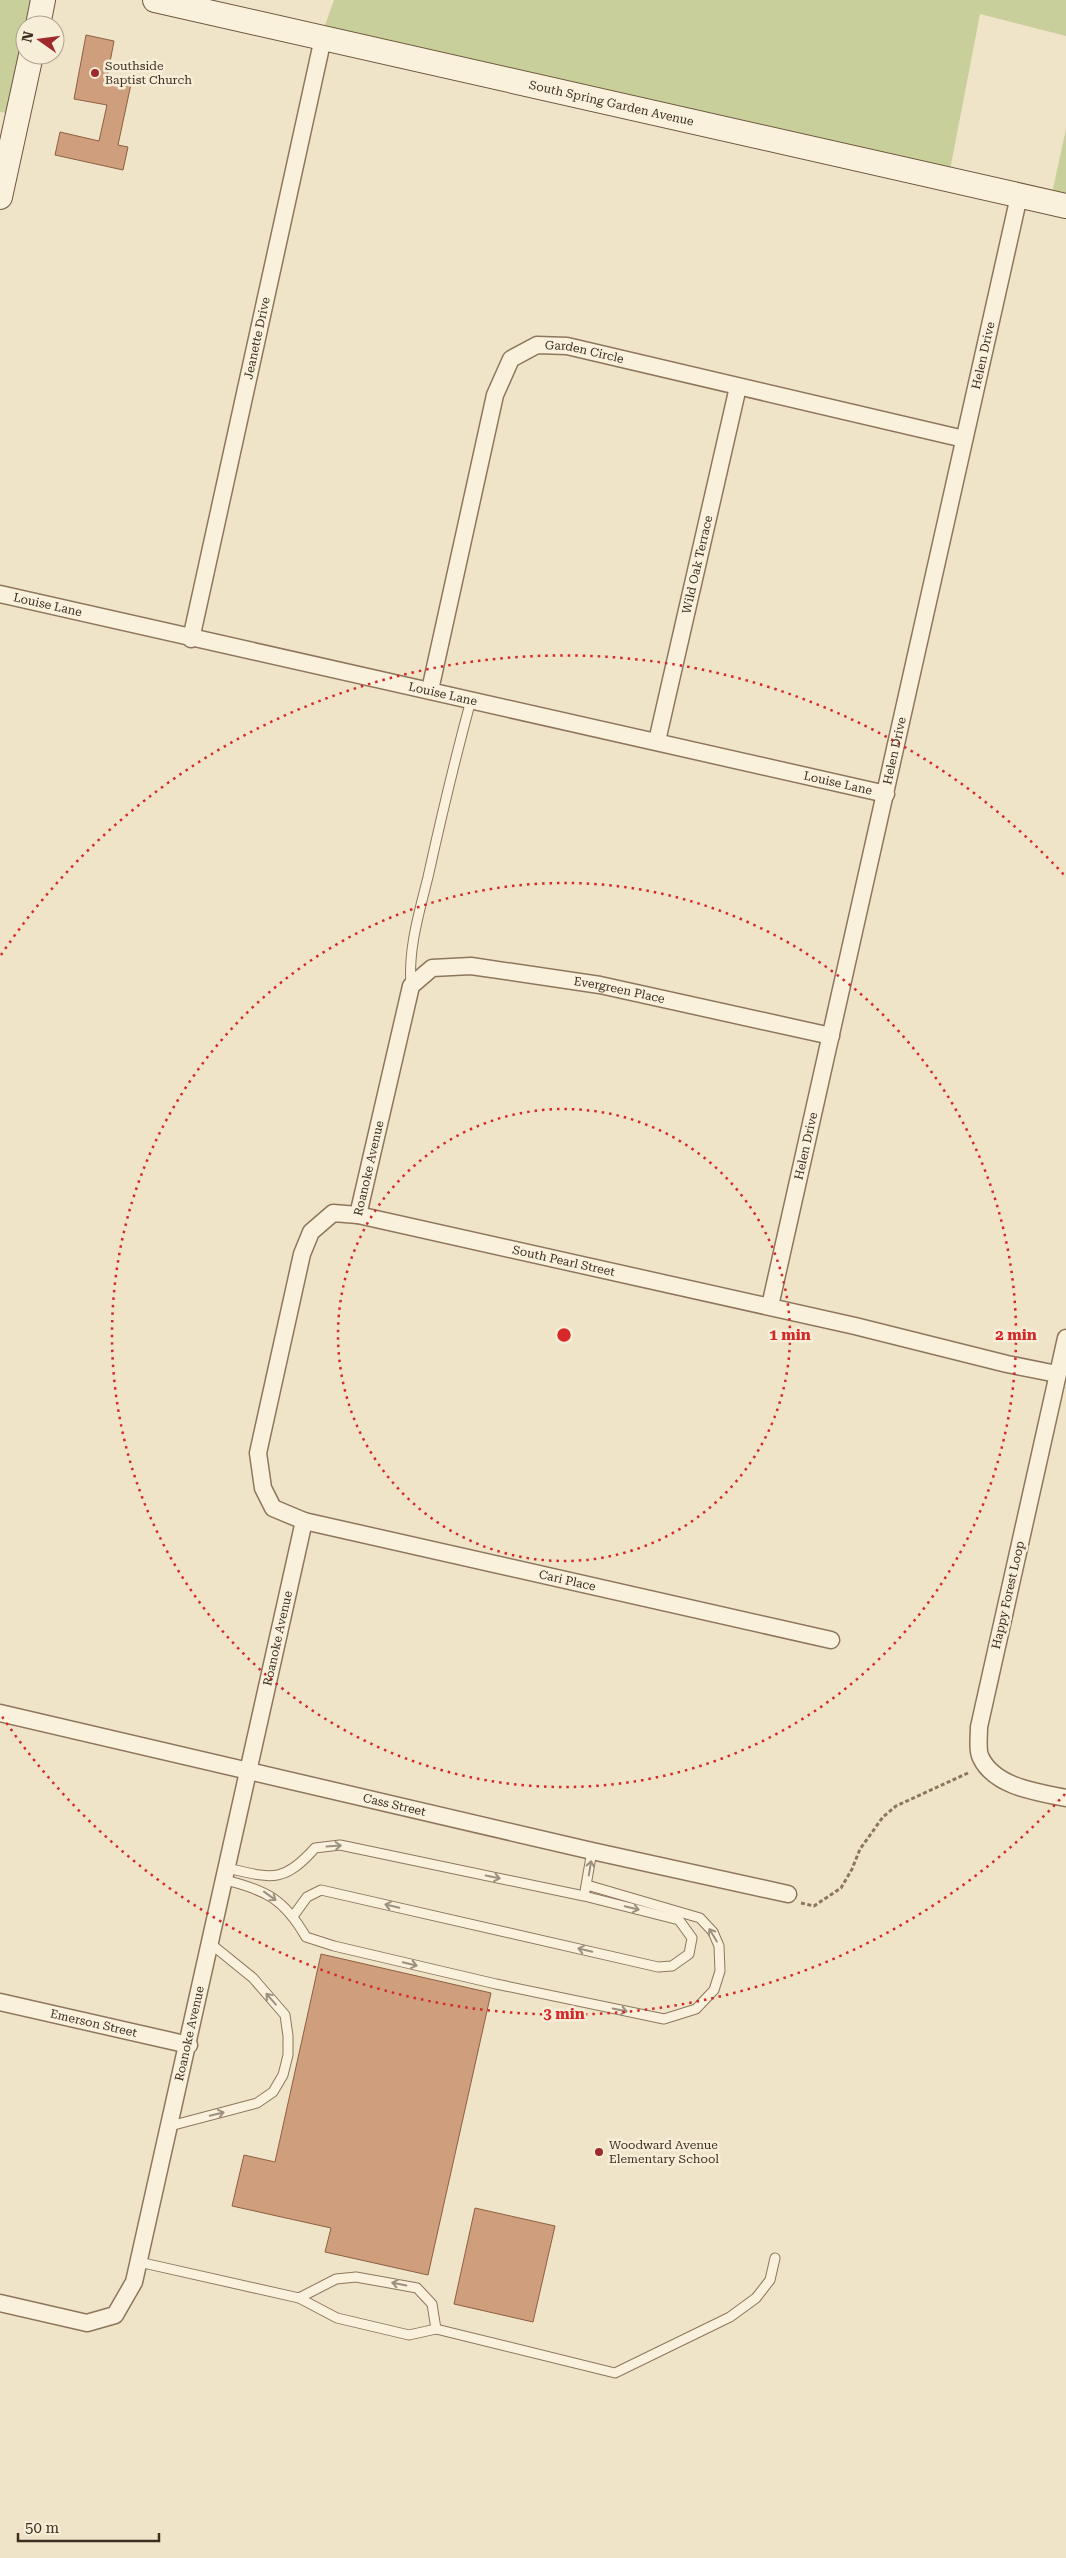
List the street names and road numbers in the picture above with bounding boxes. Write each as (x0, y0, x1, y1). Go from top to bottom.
street label: South Spring Garden Avenue (528, 78, 696, 129)
street label: Jeanette Drive (241, 295, 273, 381)
street label: Helen Drive (969, 320, 998, 391)
street label: Garden Circle (545, 338, 626, 366)
street label: Wild Oak Terrace (679, 514, 715, 615)
street label: Louise Lane (12, 590, 84, 619)
street label: Louise Lane (407, 679, 479, 709)
street label: Helen Drive (880, 715, 909, 786)
street label: Louise Lane (802, 769, 874, 798)
street label: Evergreen Place (573, 974, 666, 1006)
street label: Helen Drive (792, 1110, 820, 1181)
street label: Roanoke Avenue (351, 1119, 387, 1217)
street label: South Pearl Street (511, 1243, 617, 1279)
street label: Happy Forest Loop (989, 1539, 1027, 1650)
street label: Cari Place (538, 1567, 598, 1594)
street label: Roanoke Avenue (260, 1589, 295, 1687)
street label: Cass Street (362, 1791, 428, 1819)
street label: Roanoke Avenue (172, 1984, 207, 2082)
street label: Emerson Street (49, 2007, 139, 2040)

